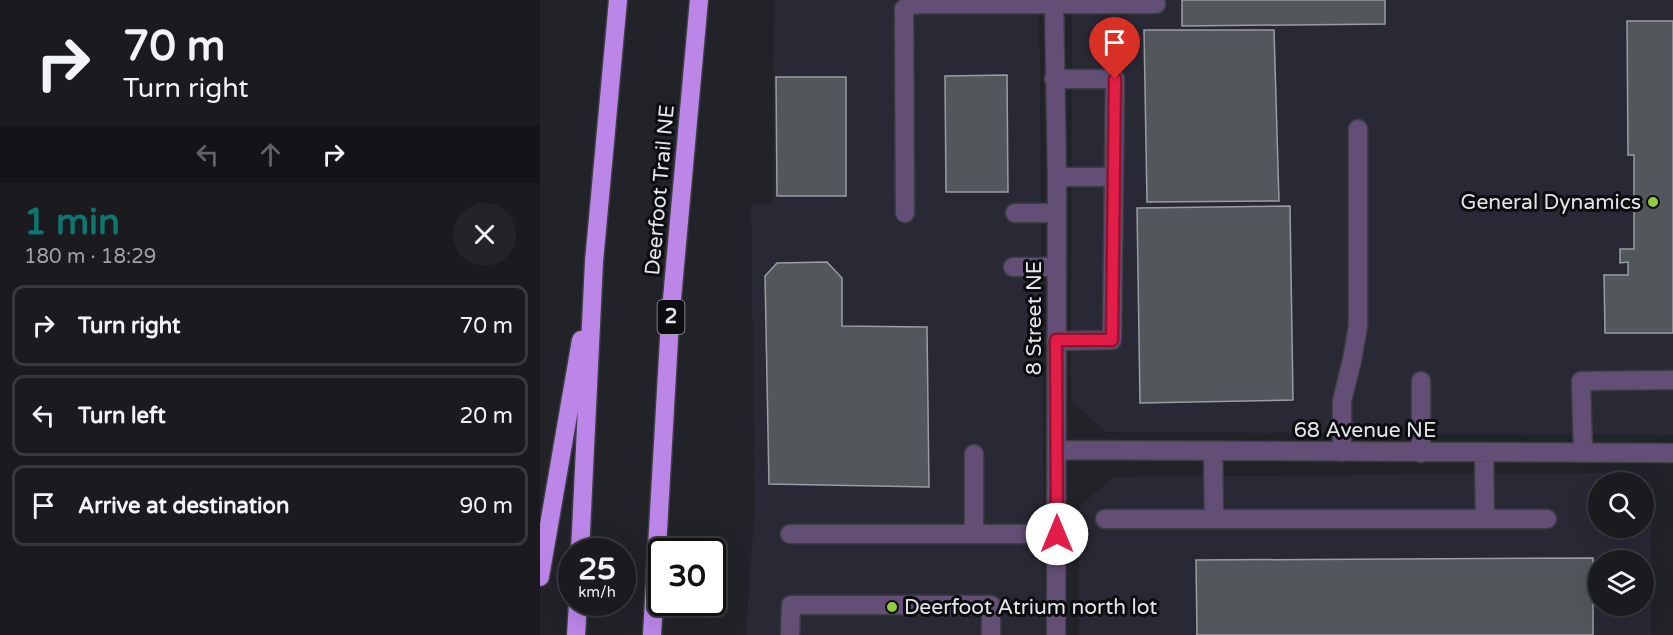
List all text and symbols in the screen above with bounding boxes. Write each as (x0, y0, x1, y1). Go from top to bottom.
pin (1089, 17, 1140, 79)
text: 70 m (123, 21, 225, 72)
icon: right (24, 24, 102, 102)
icon: arrive (1098, 26, 1131, 59)
text: Turn right (123, 72, 249, 105)
street label: Deerfoot Trail NE (640, 104, 680, 276)
icon: left (191, 138, 224, 171)
icon: ahead (254, 138, 287, 171)
icon: right (317, 138, 350, 171)
place label: General Dynamics (1461, 190, 1641, 215)
marker: General Dynamics (1646, 195, 1660, 209)
text: 1 min (24, 201, 120, 244)
button: close (453, 203, 516, 266)
text: 180 m · 18:29 (24, 245, 156, 269)
street label: 8 Street NE (1022, 261, 1047, 375)
road number: 2 (658, 300, 684, 334)
icon: right (27, 309, 60, 342)
text: Turn right (78, 313, 180, 339)
text: 70 m (459, 313, 513, 339)
icon: left (27, 399, 60, 432)
text: Turn left (78, 403, 166, 429)
text: 20 m (459, 403, 513, 429)
street label: 68 Avenue NE (1294, 418, 1436, 443)
map controls (1588, 472, 1654, 616)
button: search (1588, 472, 1654, 538)
icon: arrive (27, 489, 60, 522)
text: Arrive at destination (78, 493, 289, 519)
text: 90 m (459, 493, 513, 519)
position arrow (1025, 502, 1089, 566)
speed limit sign: 30 (648, 538, 726, 616)
button: layers (1588, 550, 1654, 616)
text: 25 (578, 551, 616, 588)
text: km/h (578, 583, 616, 601)
place label: Deerfoot Atrium north lot (904, 595, 1157, 620)
marker: Deerfoot Atrium north lot (885, 600, 899, 614)

